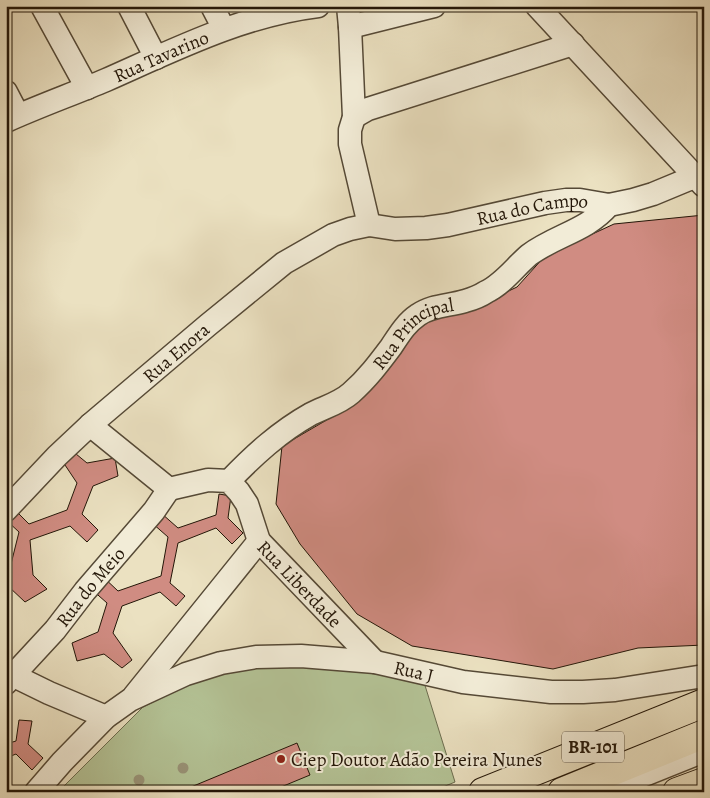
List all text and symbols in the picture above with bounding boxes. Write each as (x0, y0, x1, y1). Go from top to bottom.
street label: Rua Tavarino (109, 25, 213, 89)
street label: Rua do Campo (474, 188, 590, 232)
street label: Rua Principal (366, 292, 456, 375)
street label: Rua Enora (137, 317, 216, 389)
street label: Rua Liberdade (251, 535, 347, 634)
street label: Rua do Meio (50, 542, 131, 633)
street label: Rua J (391, 655, 436, 689)
road number: BR-101 (562, 732, 624, 762)
place label: Ciep Doutor Adão Pereira Nunes (291, 747, 542, 773)
marker: Ciep Doutor Adão Pereira Nunes (275, 753, 287, 765)

